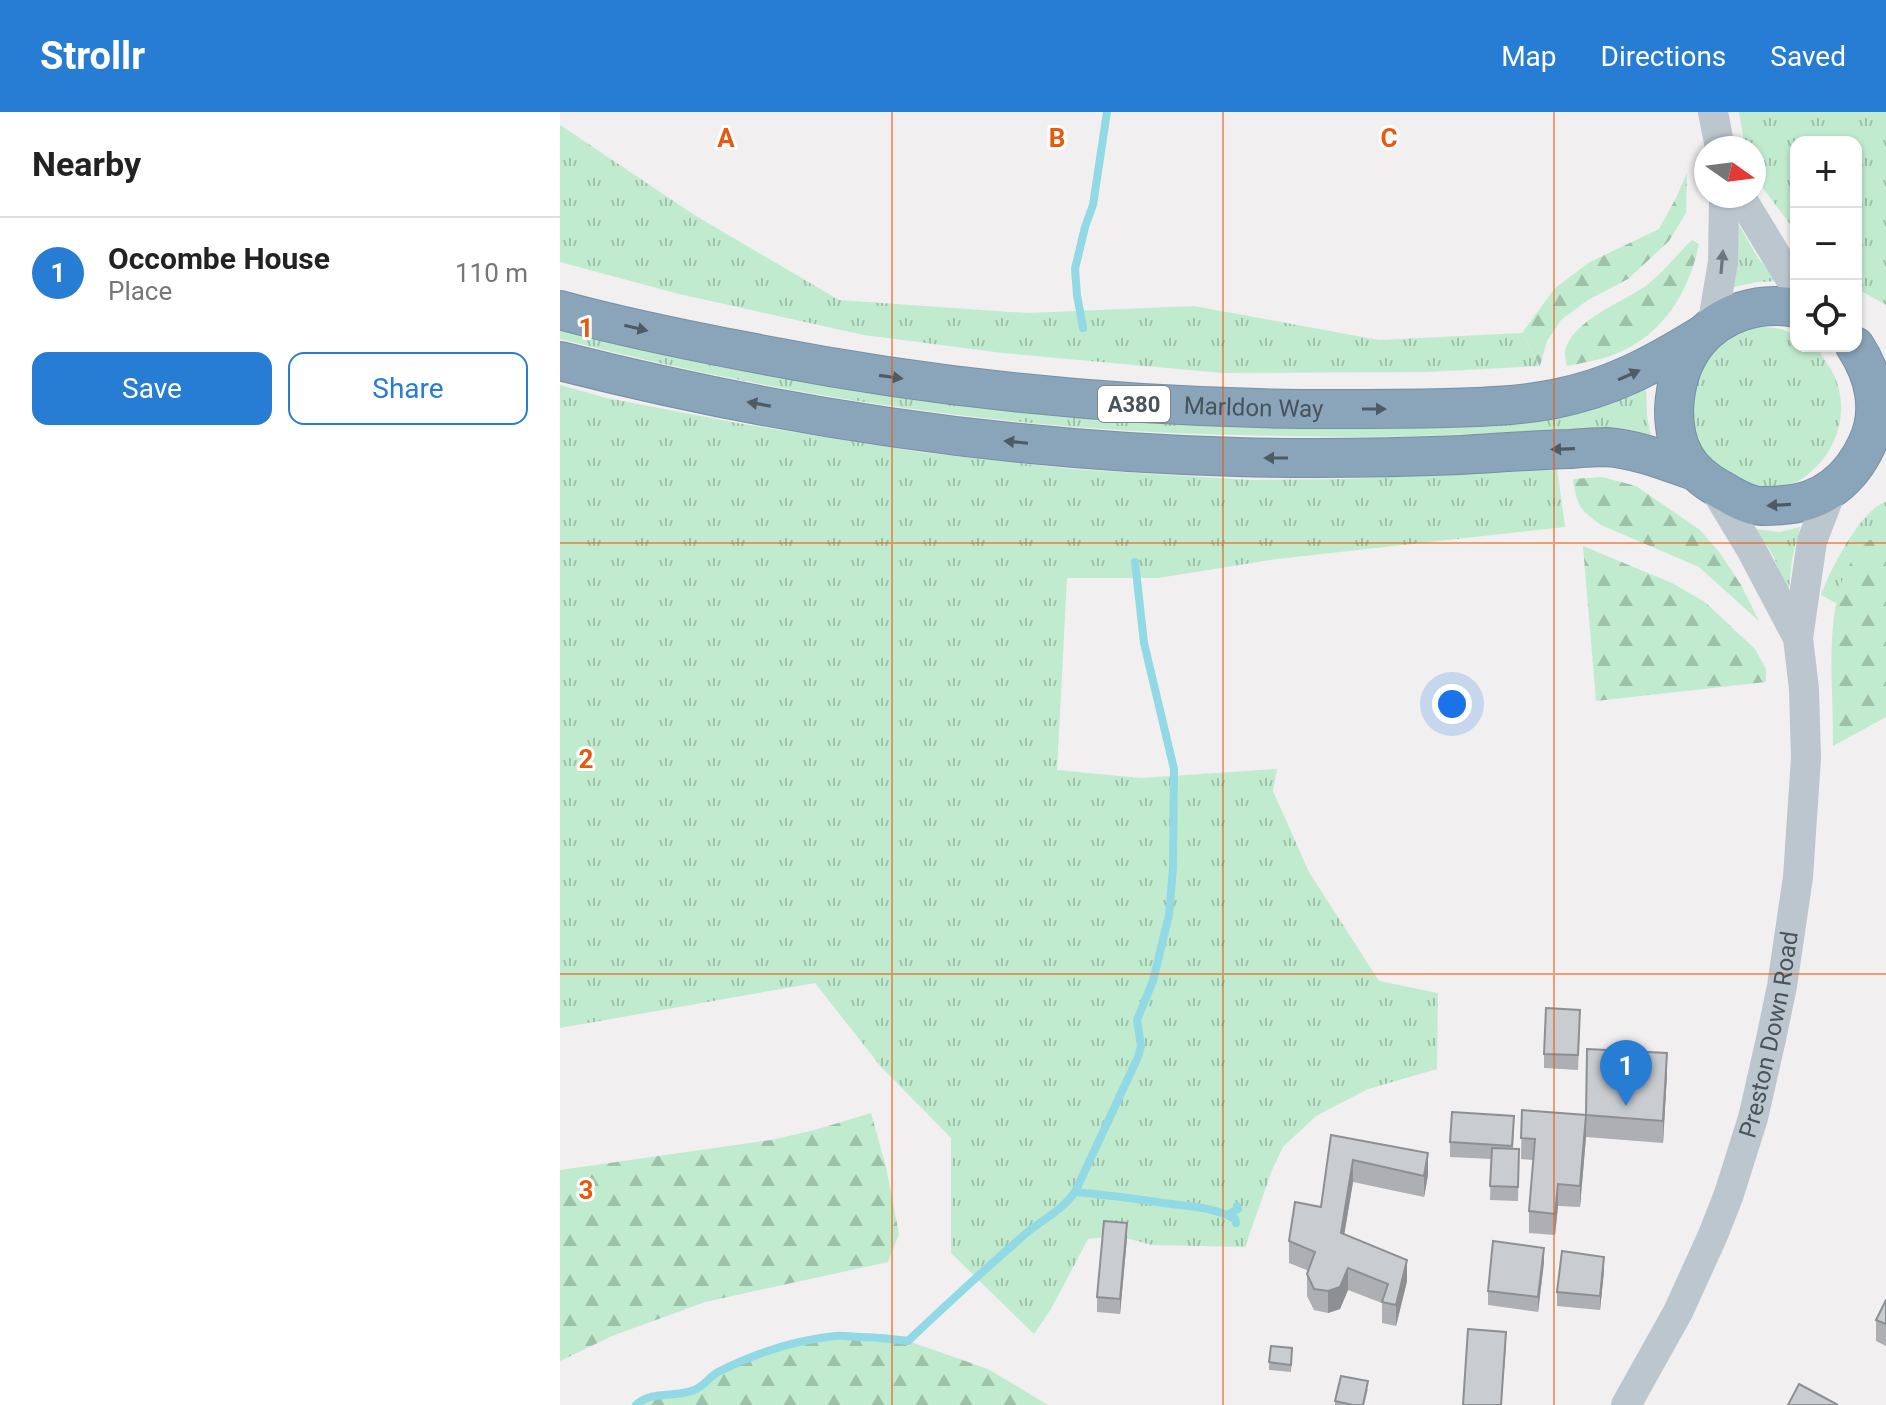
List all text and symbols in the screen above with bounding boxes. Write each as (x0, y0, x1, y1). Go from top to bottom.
text: Strollr (40, 34, 145, 78)
text: Map (1501, 40, 1557, 73)
text: Directions (1601, 40, 1726, 73)
text: Saved (1770, 40, 1846, 73)
text: A (717, 123, 735, 153)
text: B (1049, 123, 1065, 153)
text: C (1380, 123, 1398, 153)
north arrow (1694, 136, 1766, 208)
map controls (1790, 136, 1862, 352)
button: + (1790, 136, 1862, 208)
text: Nearby (32, 144, 141, 184)
button: − (1790, 208, 1862, 280)
text: Occombe House (108, 241, 330, 276)
one-way arrow (1716, 249, 1729, 274)
text: 1 (51, 258, 65, 288)
text: 110 m (455, 258, 528, 288)
text: Place (108, 276, 172, 306)
button: locate (1790, 280, 1862, 352)
text: 1 (579, 313, 593, 343)
one-way arrow (624, 322, 649, 335)
button: Save (32, 352, 272, 425)
button: Share (288, 352, 528, 425)
one-way arrow (1617, 369, 1641, 382)
one-way arrow (879, 371, 904, 384)
road number: A380 (1098, 386, 1170, 422)
street label: Marldon Way (1183, 391, 1324, 423)
one-way arrow (746, 397, 771, 409)
one-way arrow (1362, 403, 1387, 415)
one-way arrow (1003, 435, 1028, 448)
one-way arrow (1550, 442, 1575, 455)
one-way arrow (1263, 451, 1288, 464)
one-way arrow (1766, 499, 1791, 512)
your location (1432, 684, 1472, 724)
text: 2 (579, 744, 593, 774)
street label: Preston Down Road (1734, 929, 1804, 1141)
pin: 1 (1600, 1040, 1652, 1106)
text: 3 (579, 1175, 593, 1205)

